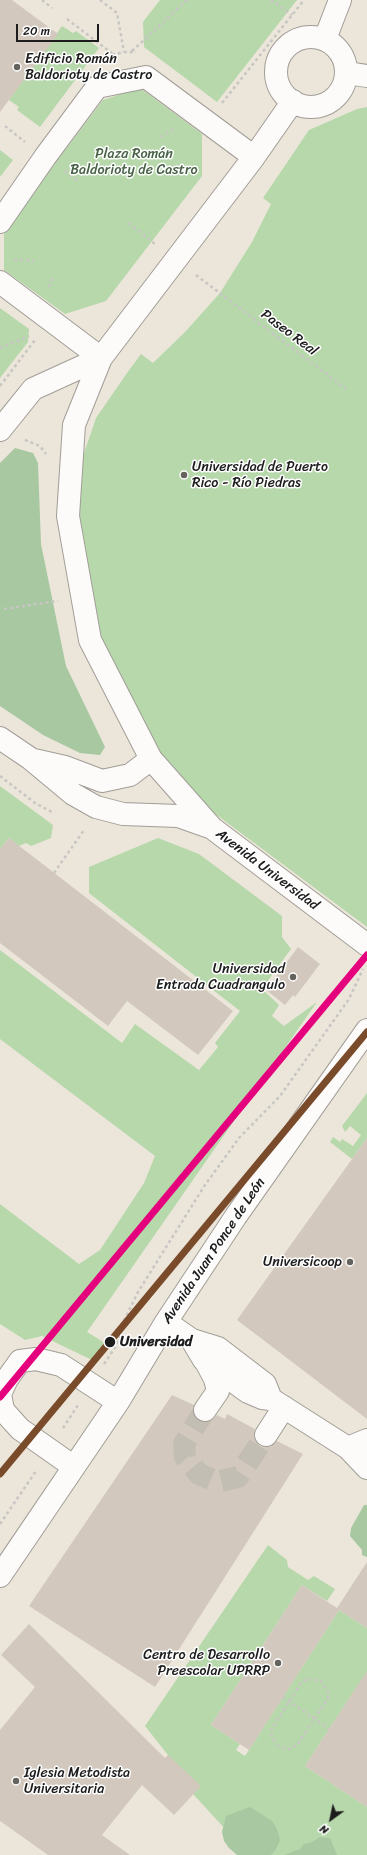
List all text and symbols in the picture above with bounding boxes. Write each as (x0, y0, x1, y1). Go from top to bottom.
scale bar (18, 16, 101, 42)
text: 20 m (23, 20, 50, 42)
place label: Edificio Román Baldorioty de Castro (25, 51, 152, 84)
marker: Edificio Román Baldorioty de Castro (12, 62, 22, 72)
park label: Plaza Román Baldorioty de Castro (70, 146, 198, 178)
street label: Paseo Real (257, 306, 321, 360)
place label: Universidad de Puerto Rico - Río Piedras (192, 459, 328, 492)
marker: Universidad de Puerto Rico - Río Piedras (179, 470, 189, 480)
street label: Avenida Universidad (212, 826, 322, 914)
place label: Universidad Entrada Cuadrangulo (156, 961, 285, 994)
marker: Universidad Entrada Cuadrangulo (288, 972, 298, 982)
street label: Avenida Juan Ponce de León (159, 1175, 269, 1327)
place label: Universicoop (263, 1254, 342, 1270)
marker: Universicoop (345, 1257, 355, 1267)
place label: Universidad (120, 1334, 192, 1350)
marker: Universidad (103, 1335, 117, 1349)
place label: Centro de Desarrollo Preescolar UPRRP (143, 1647, 270, 1680)
marker: Centro de Desarrollo Preescolar UPRRP (273, 1658, 283, 1668)
place label: Iglesia Metodista Universitaria (24, 1765, 130, 1798)
marker: Iglesia Metodista Universitaria (11, 1776, 21, 1786)
north arrow (311, 1799, 351, 1839)
text: N (316, 1819, 333, 1840)

